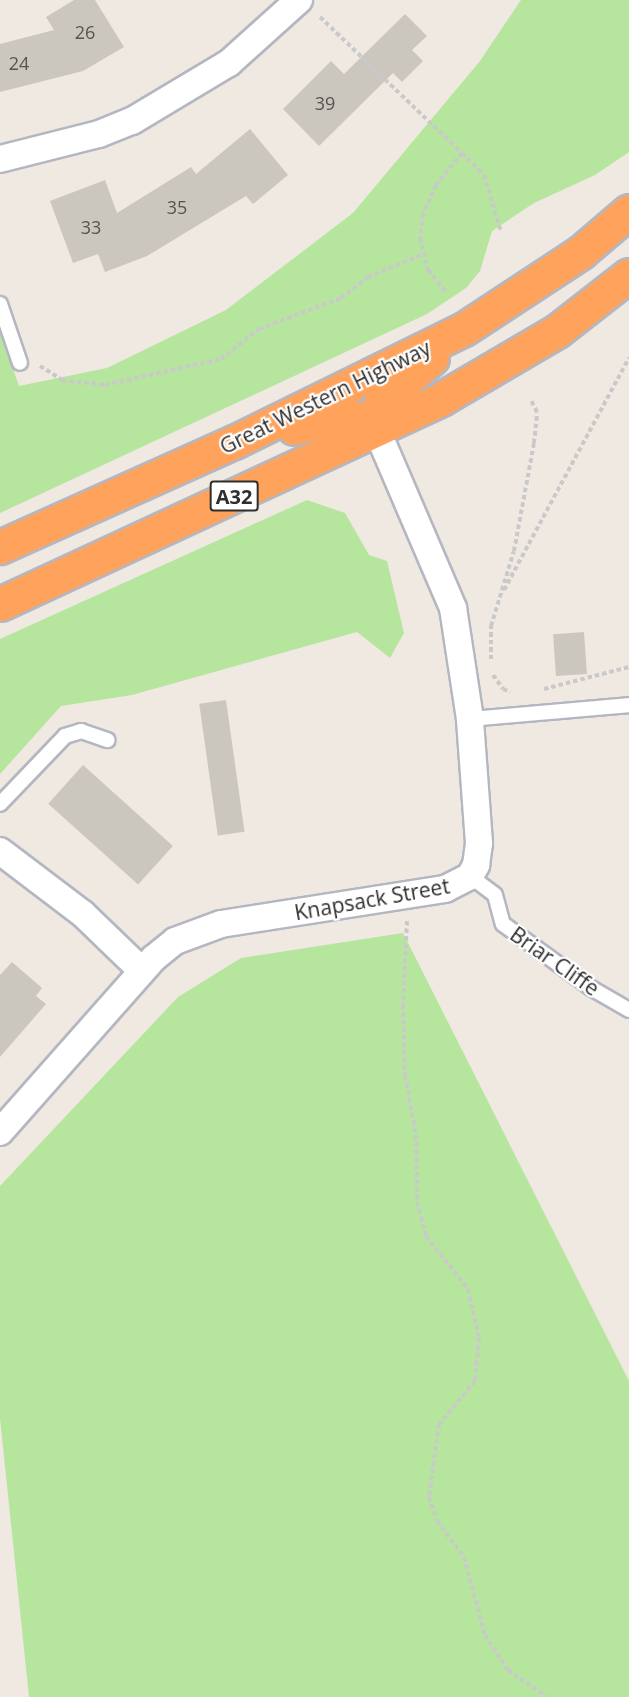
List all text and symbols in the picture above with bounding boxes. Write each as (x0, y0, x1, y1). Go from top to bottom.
house number: 26 (75, 21, 95, 43)
house number: 24 (9, 52, 29, 74)
house number: 39 (315, 92, 335, 114)
house number: 35 (167, 196, 187, 218)
house number: 33 (81, 216, 101, 238)
street label: Great Western Highway (216, 335, 434, 459)
road number: A32 (208, 479, 260, 513)
street label: Knapsack Street (292, 873, 452, 925)
street label: Briar Cliffe (506, 921, 604, 1001)

